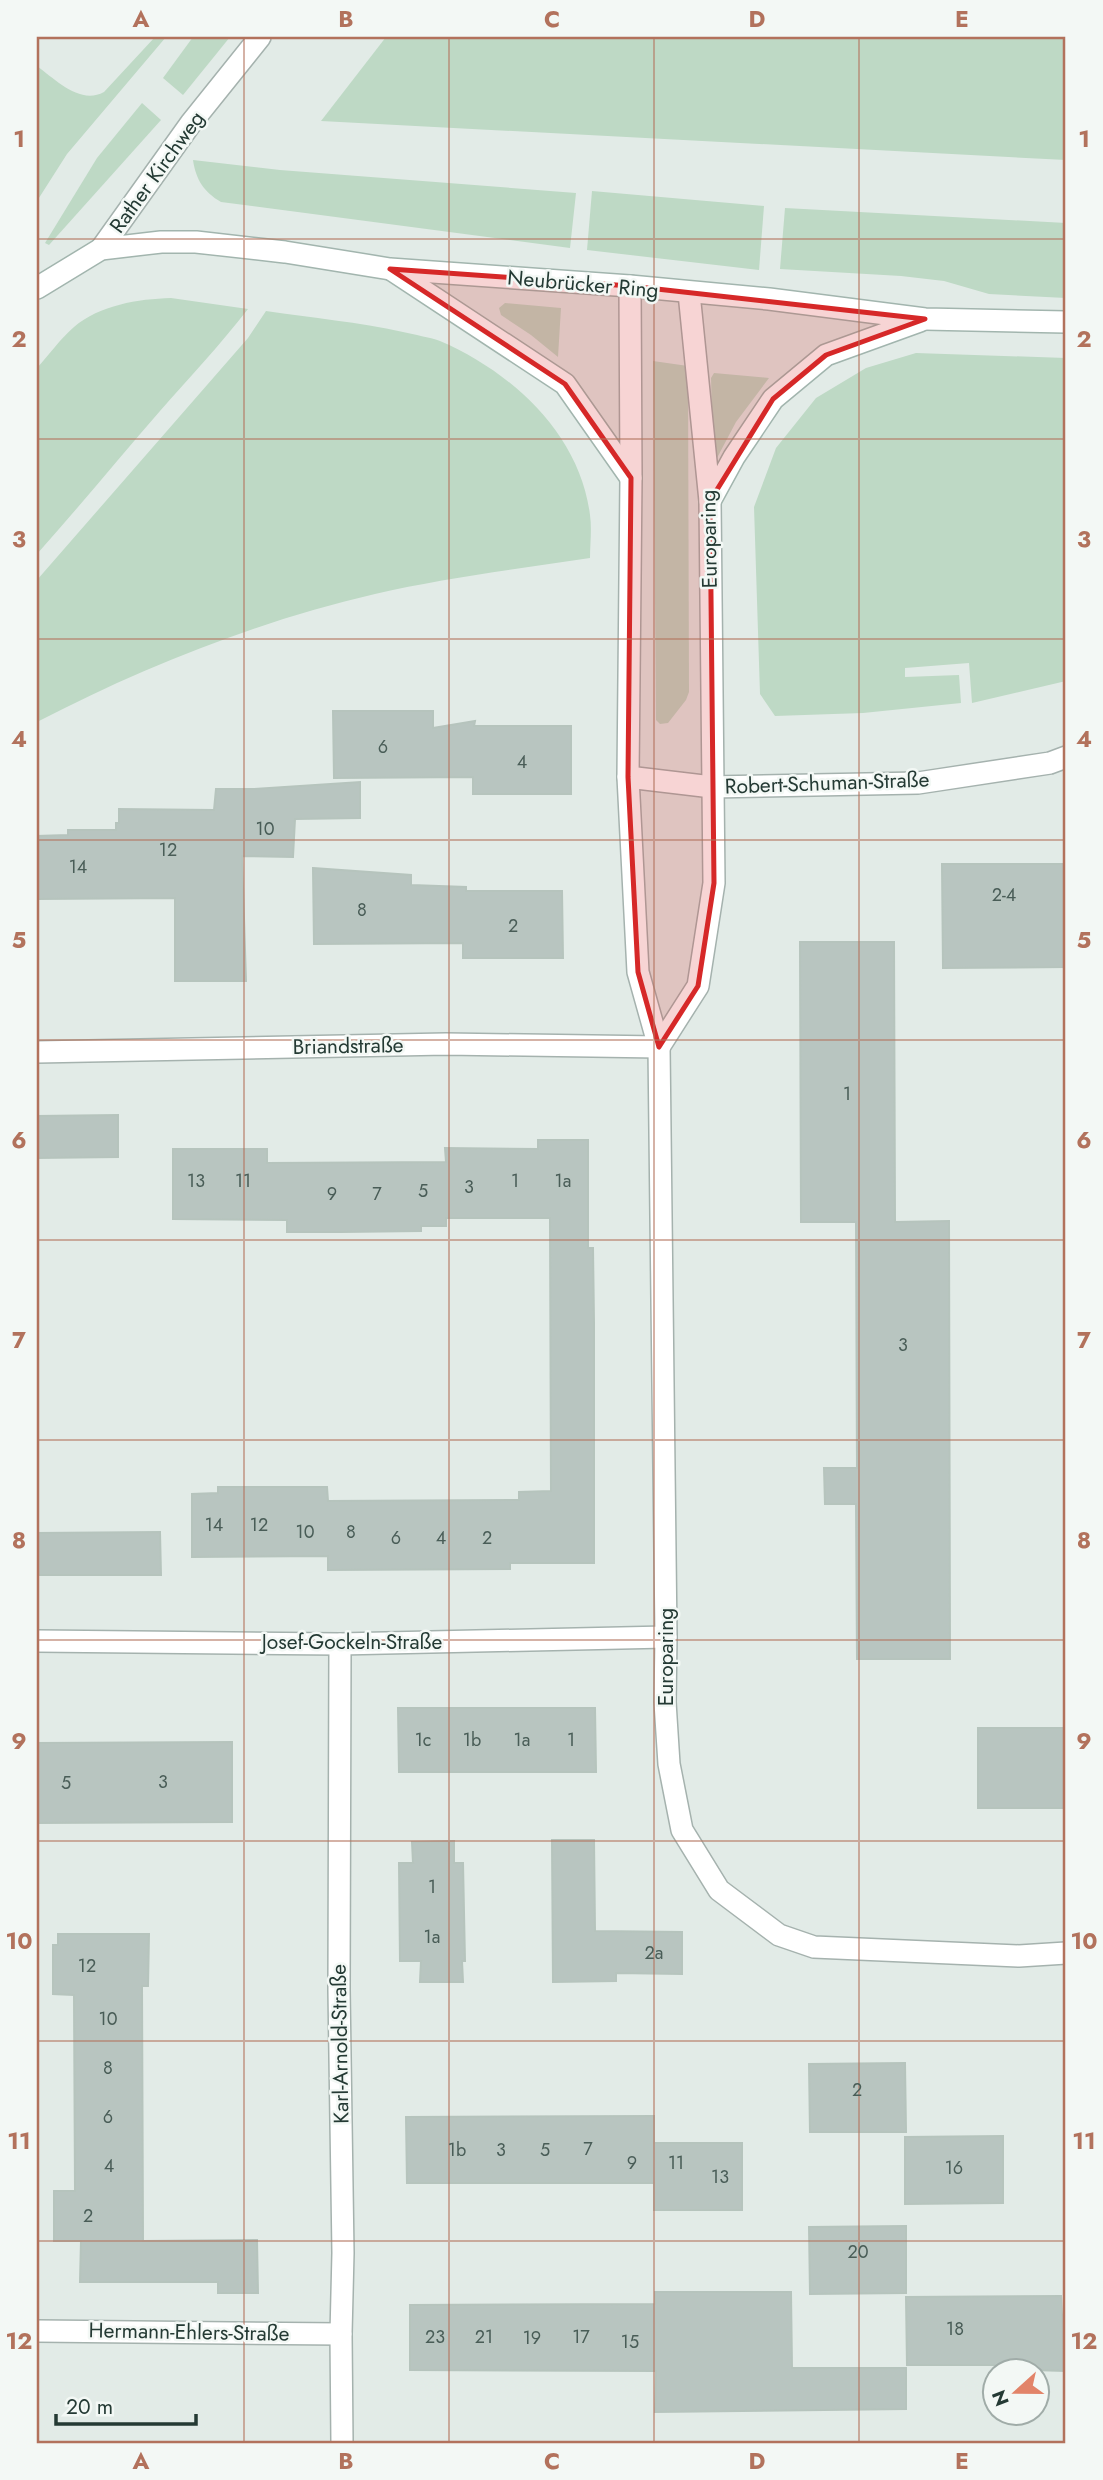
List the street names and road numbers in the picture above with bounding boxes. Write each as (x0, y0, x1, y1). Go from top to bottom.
street label: Rather Kirchweg (102, 105, 212, 239)
street label: Neubrücker Ring (506, 262, 660, 306)
street label: Europaring (693, 489, 725, 589)
street label: Robert-Schuman-Straße (724, 764, 930, 802)
street label: Briandstraße (292, 1030, 404, 1062)
street label: Europaring (651, 1608, 681, 1706)
street label: Josef-Gockeln-Straße (259, 1627, 442, 1657)
street label: Karl-Arnold-Straße (324, 1964, 356, 2124)
street label: Hermann-Ehlers-Straße (88, 2315, 290, 2349)

